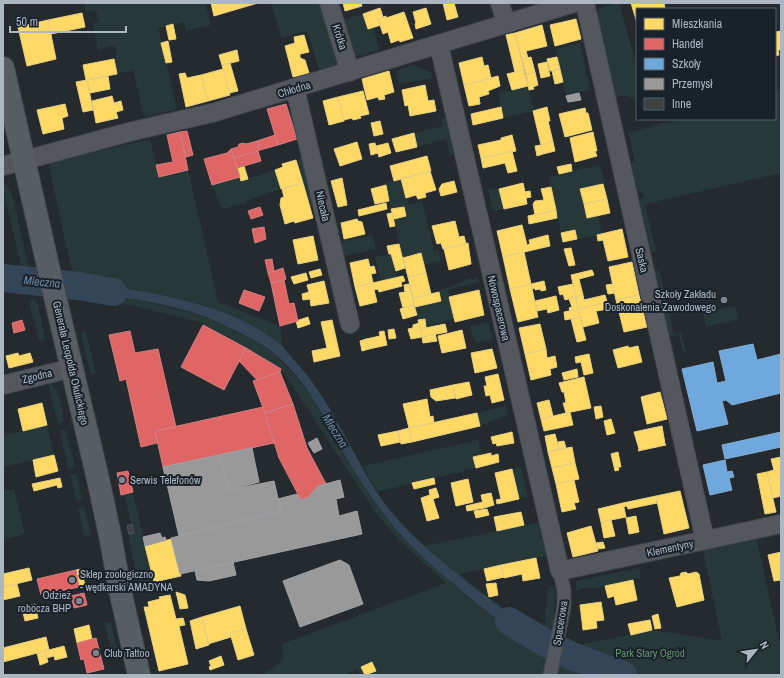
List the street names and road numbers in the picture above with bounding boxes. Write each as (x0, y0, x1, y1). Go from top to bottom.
street label: Krótka (329, 22, 351, 52)
street label: Chłodna (276, 77, 312, 101)
street label: Niecała (313, 190, 333, 222)
street label: Saska (632, 246, 652, 274)
street label: Nowospacerowa (485, 274, 513, 342)
street label: Generała Leopolda Okulickiego (50, 300, 92, 426)
street label: Zgodna (20, 366, 54, 386)
street label: Klementyny (645, 536, 695, 560)
street label: Spacerowa (550, 600, 570, 646)

